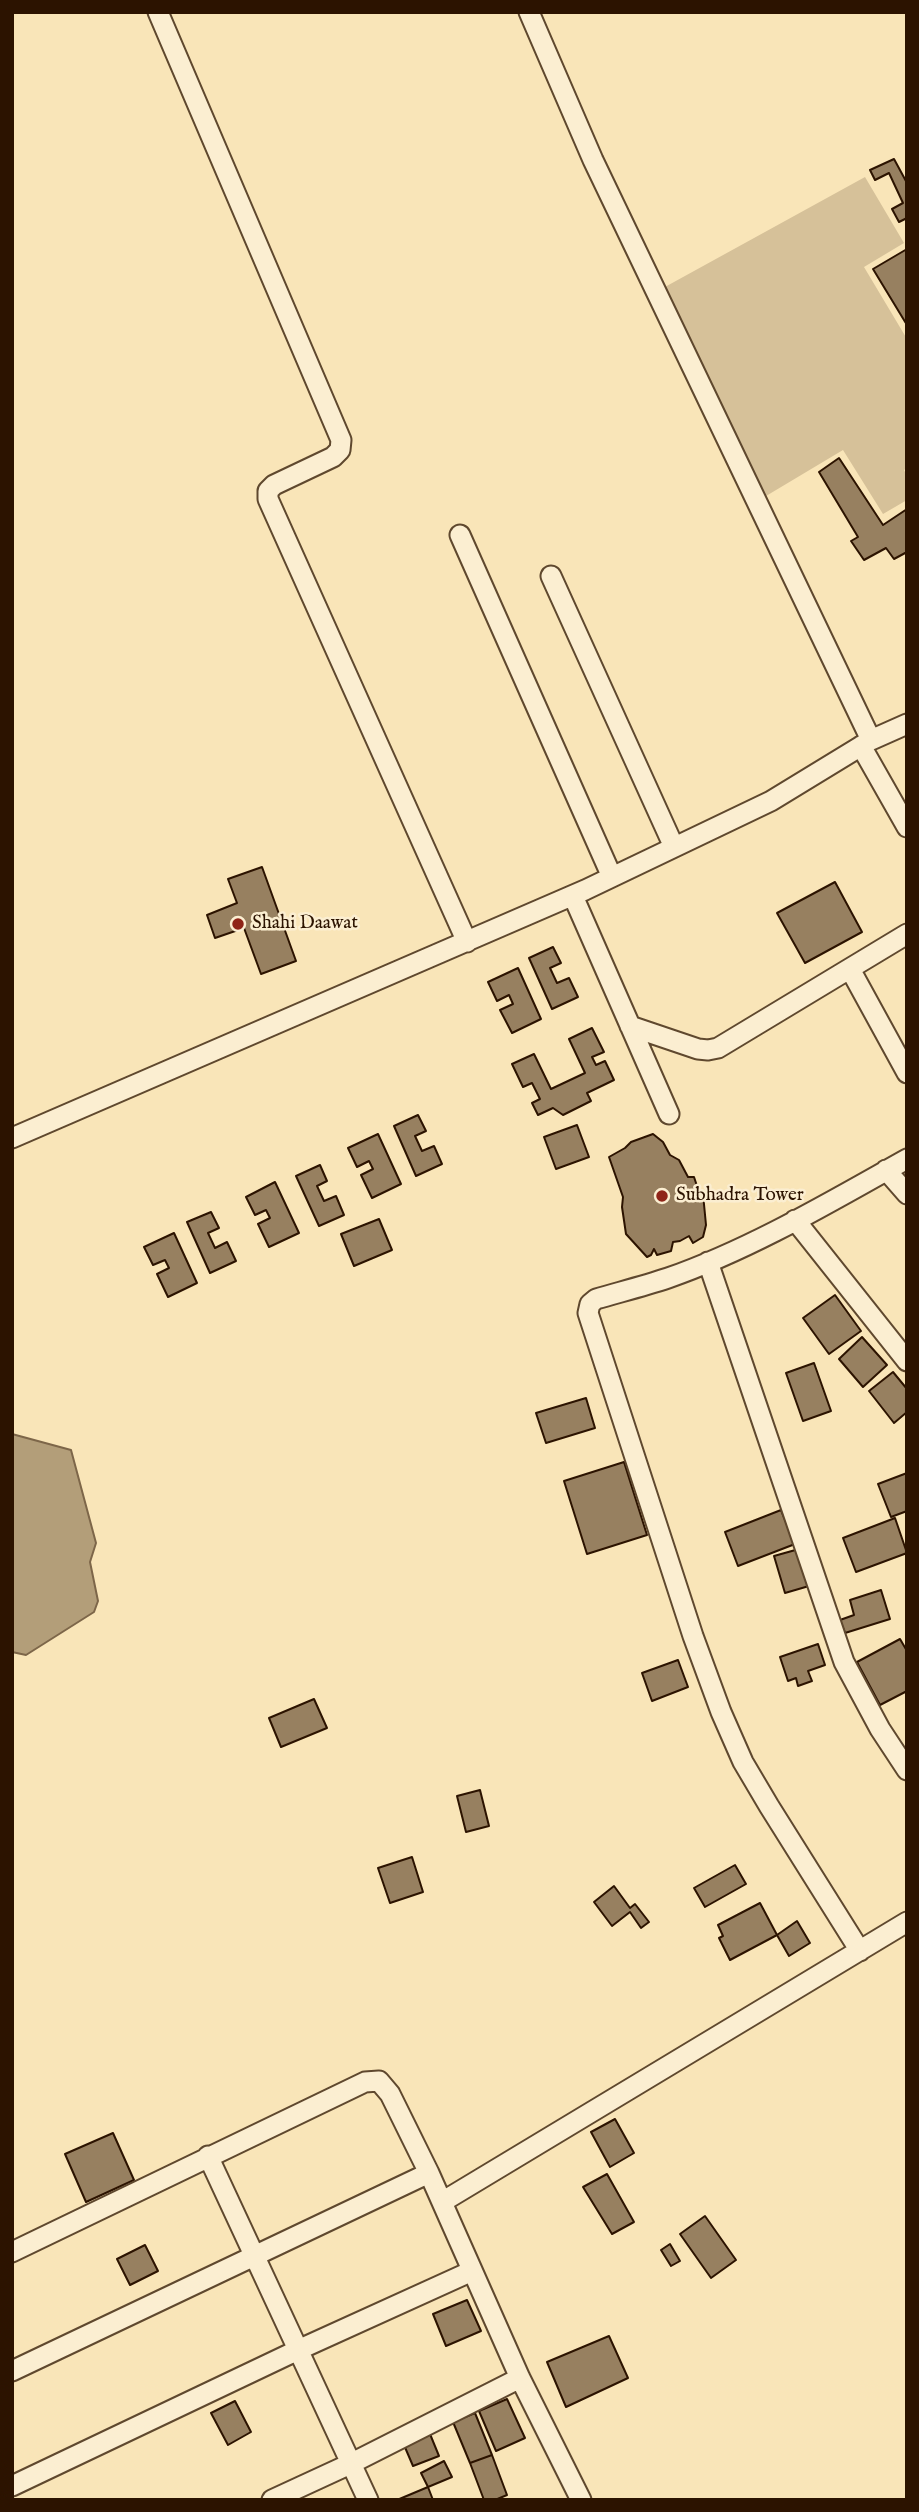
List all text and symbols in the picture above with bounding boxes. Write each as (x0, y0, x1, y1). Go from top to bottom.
place label: Shahi Daawat (252, 913, 358, 935)
marker: Shahi Daawat (230, 916, 246, 932)
place label: Subhadra Tower (676, 1185, 804, 1207)
marker: Subhadra Tower (654, 1188, 670, 1204)

